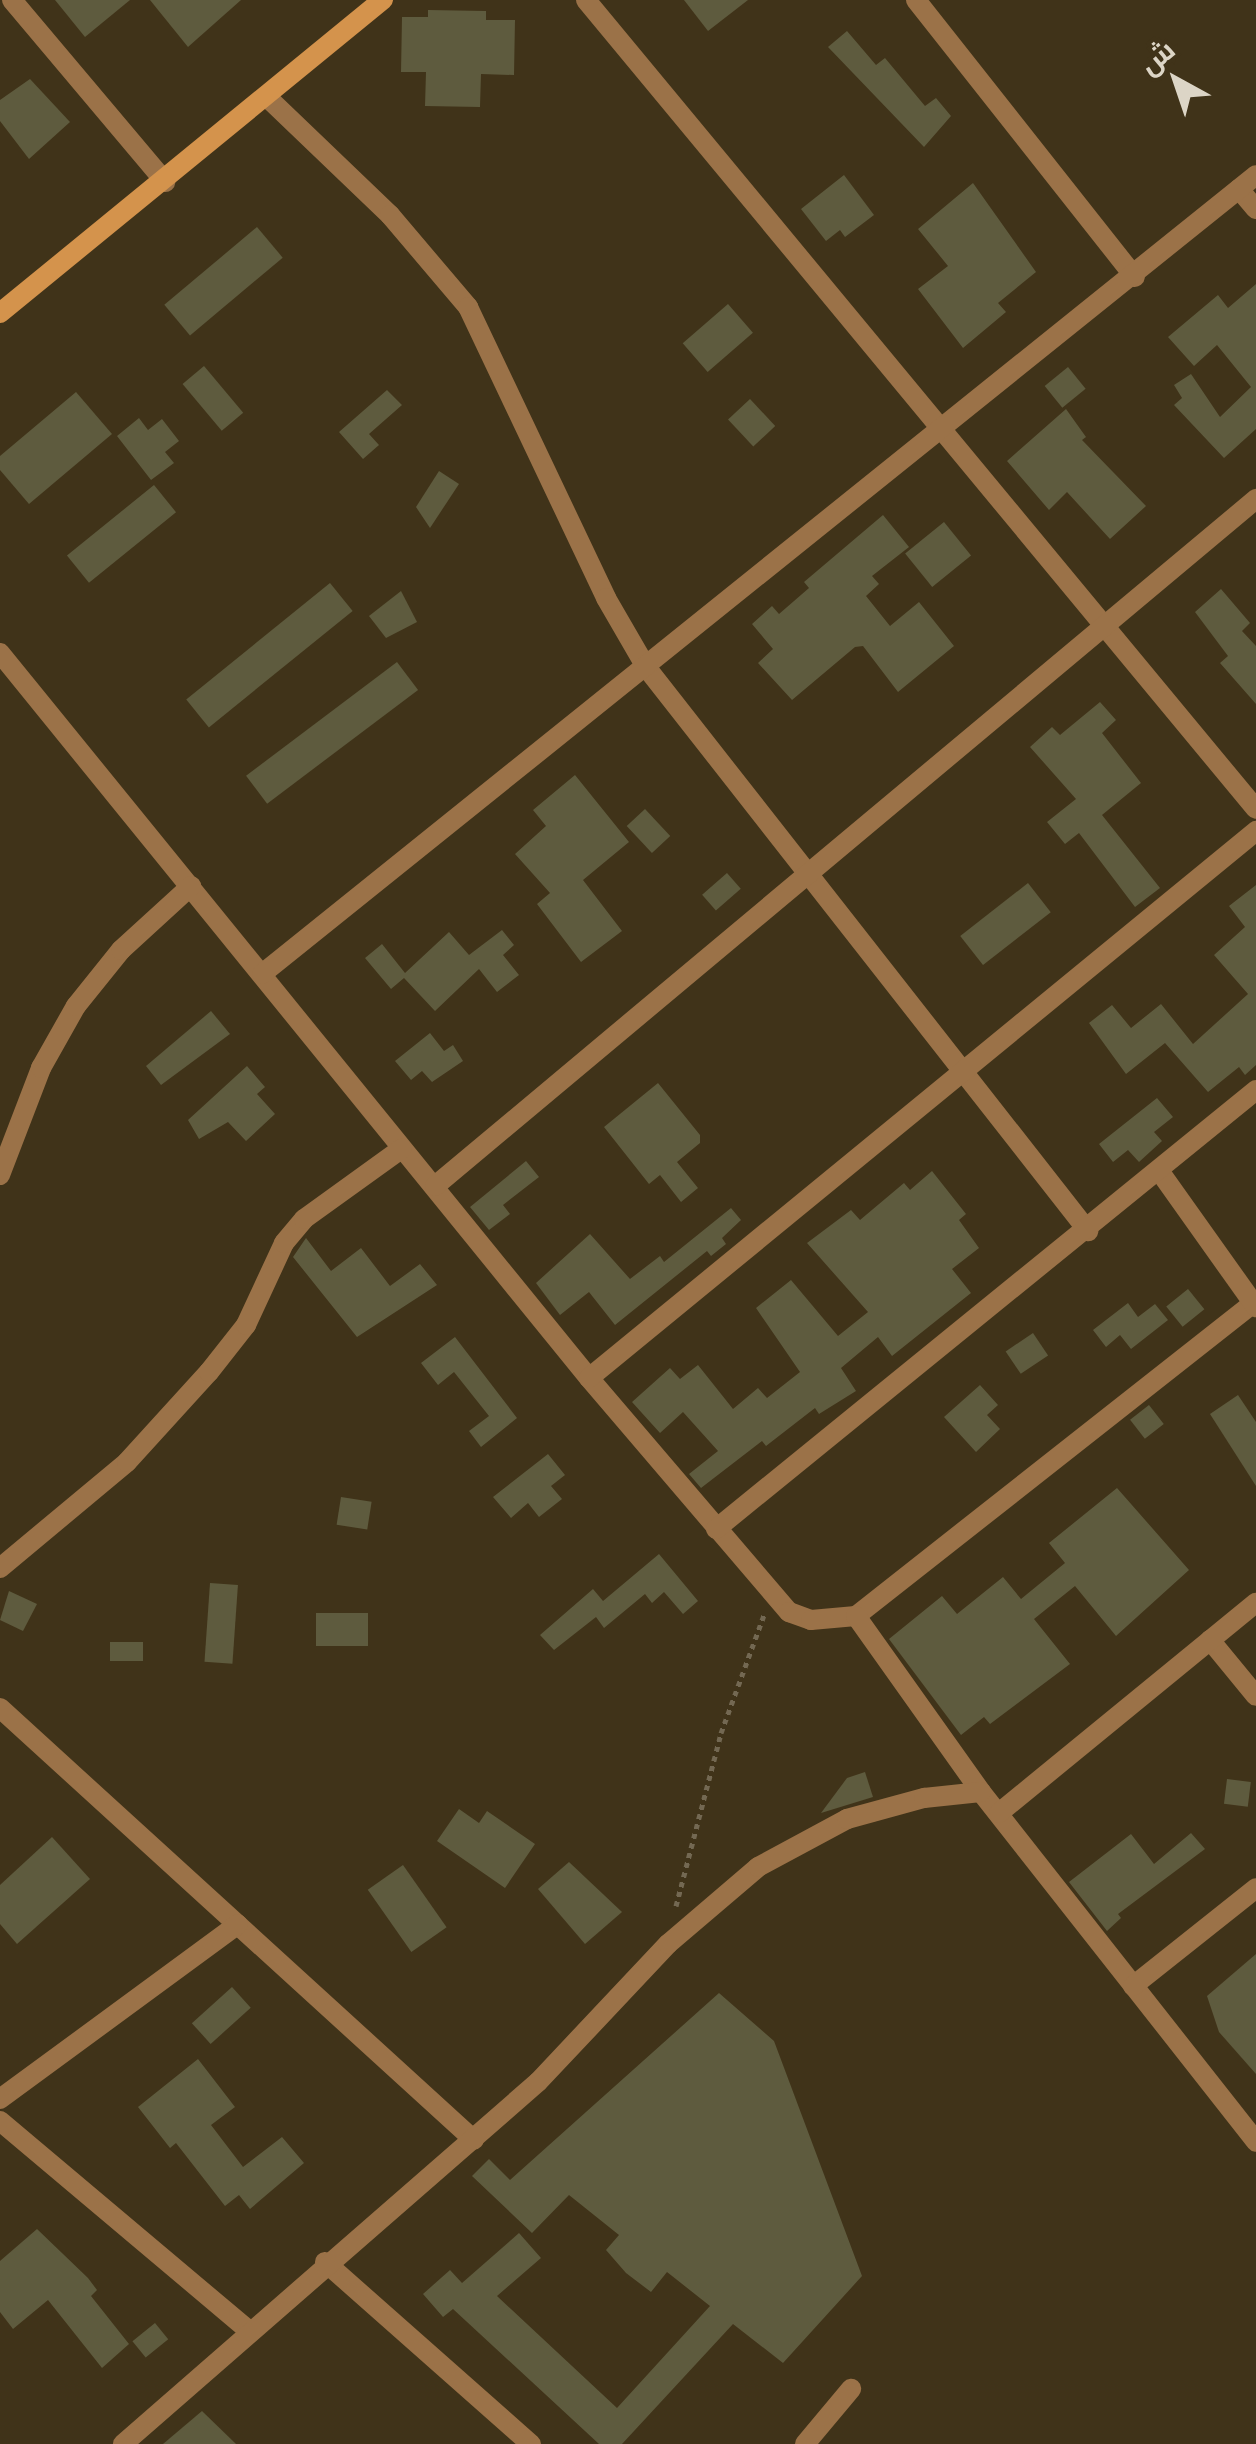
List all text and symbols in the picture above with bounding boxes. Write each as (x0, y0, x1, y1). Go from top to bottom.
north arrow (1126, 30, 1226, 130)
text: ش (1132, 32, 1181, 82)

